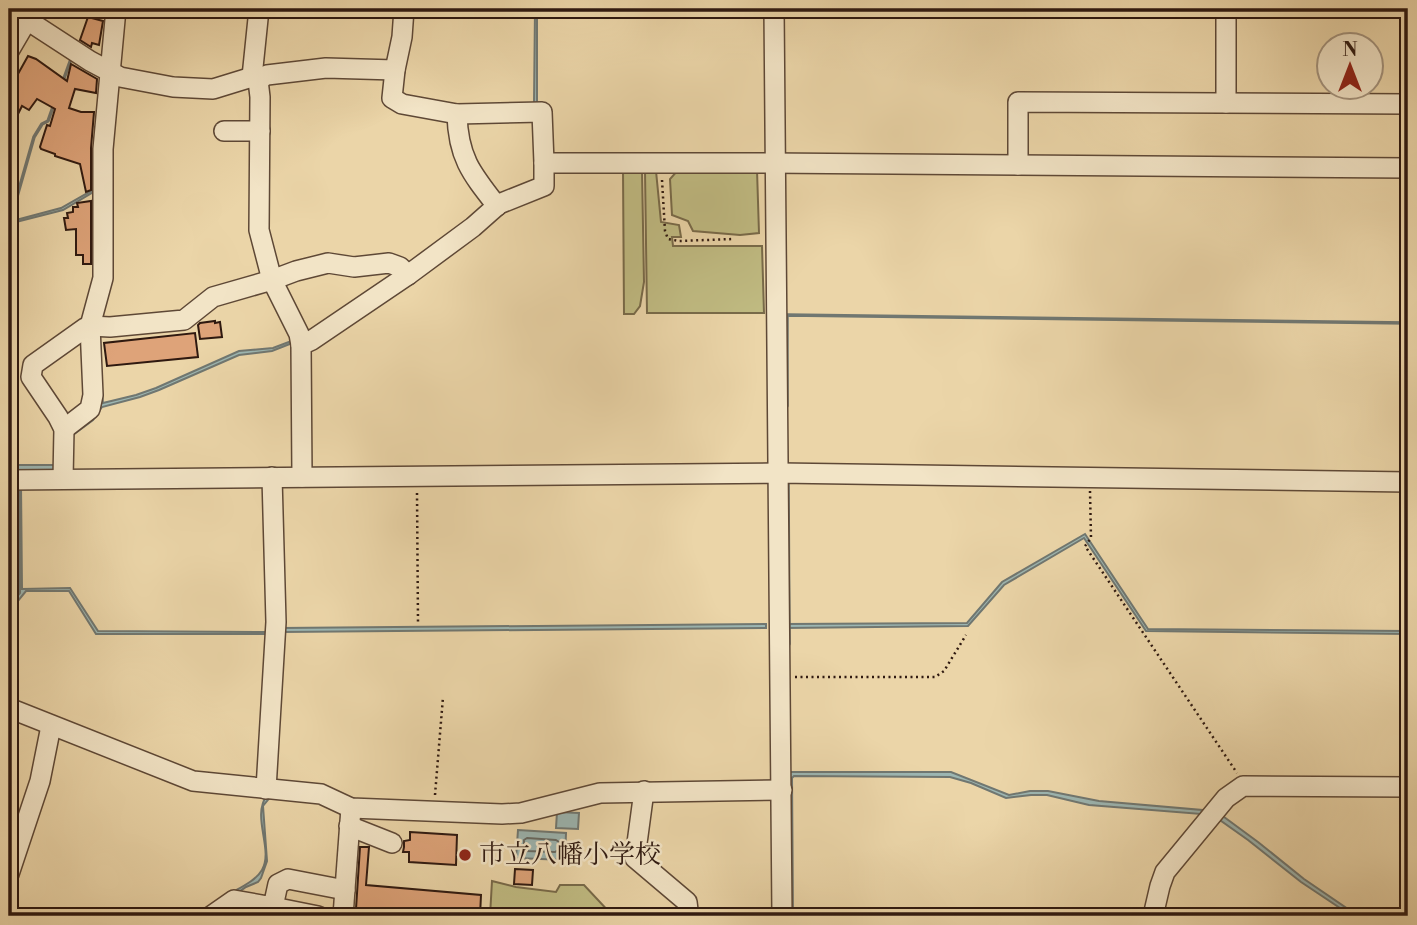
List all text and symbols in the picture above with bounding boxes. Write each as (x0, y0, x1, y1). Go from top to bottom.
north arrow (1316, 32, 1386, 102)
text: N (1342, 38, 1358, 62)
place label: 市立八幡小学校 (479, 839, 661, 871)
marker: 市立八幡小学校 (457, 847, 473, 863)

